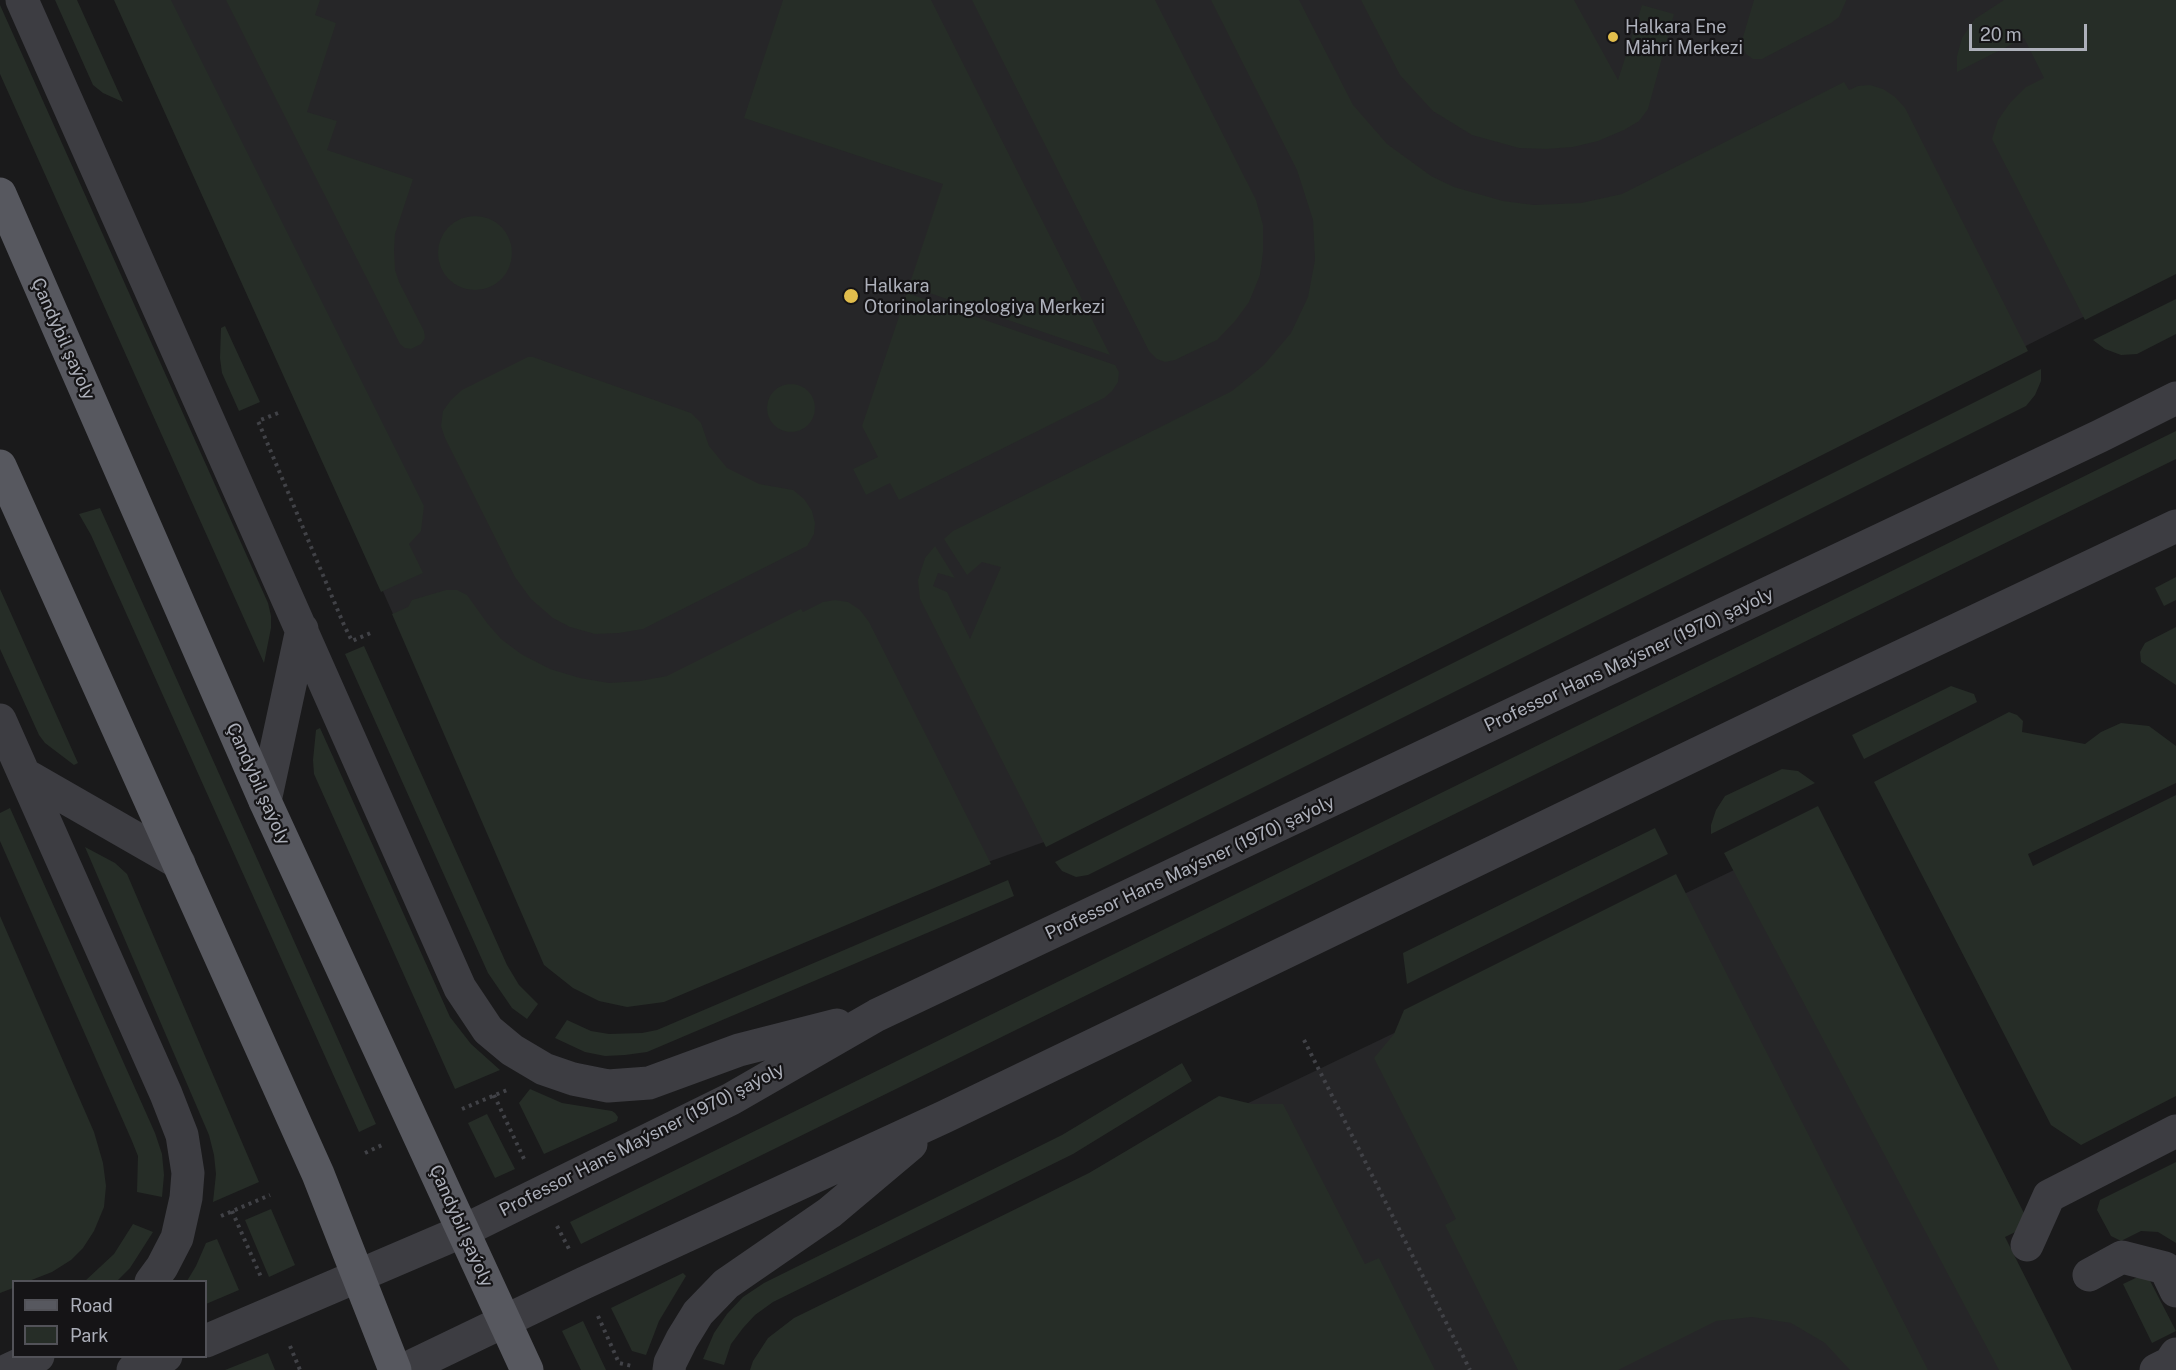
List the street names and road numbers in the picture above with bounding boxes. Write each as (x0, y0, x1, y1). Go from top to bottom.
street label: Çandybil şaýoly (26, 275, 100, 403)
street label: Professor Hans Maýsner (1970) şaýoly (1481, 583, 1777, 737)
street label: Çandybil şaýoly (221, 720, 295, 848)
street label: Professor Hans Maýsner (1970) şaýoly (1042, 791, 1338, 945)
street label: Professor Hans Maýsner (1970) şaýoly (496, 1058, 788, 1222)
street label: Çandybil şaýoly (424, 1162, 498, 1290)

